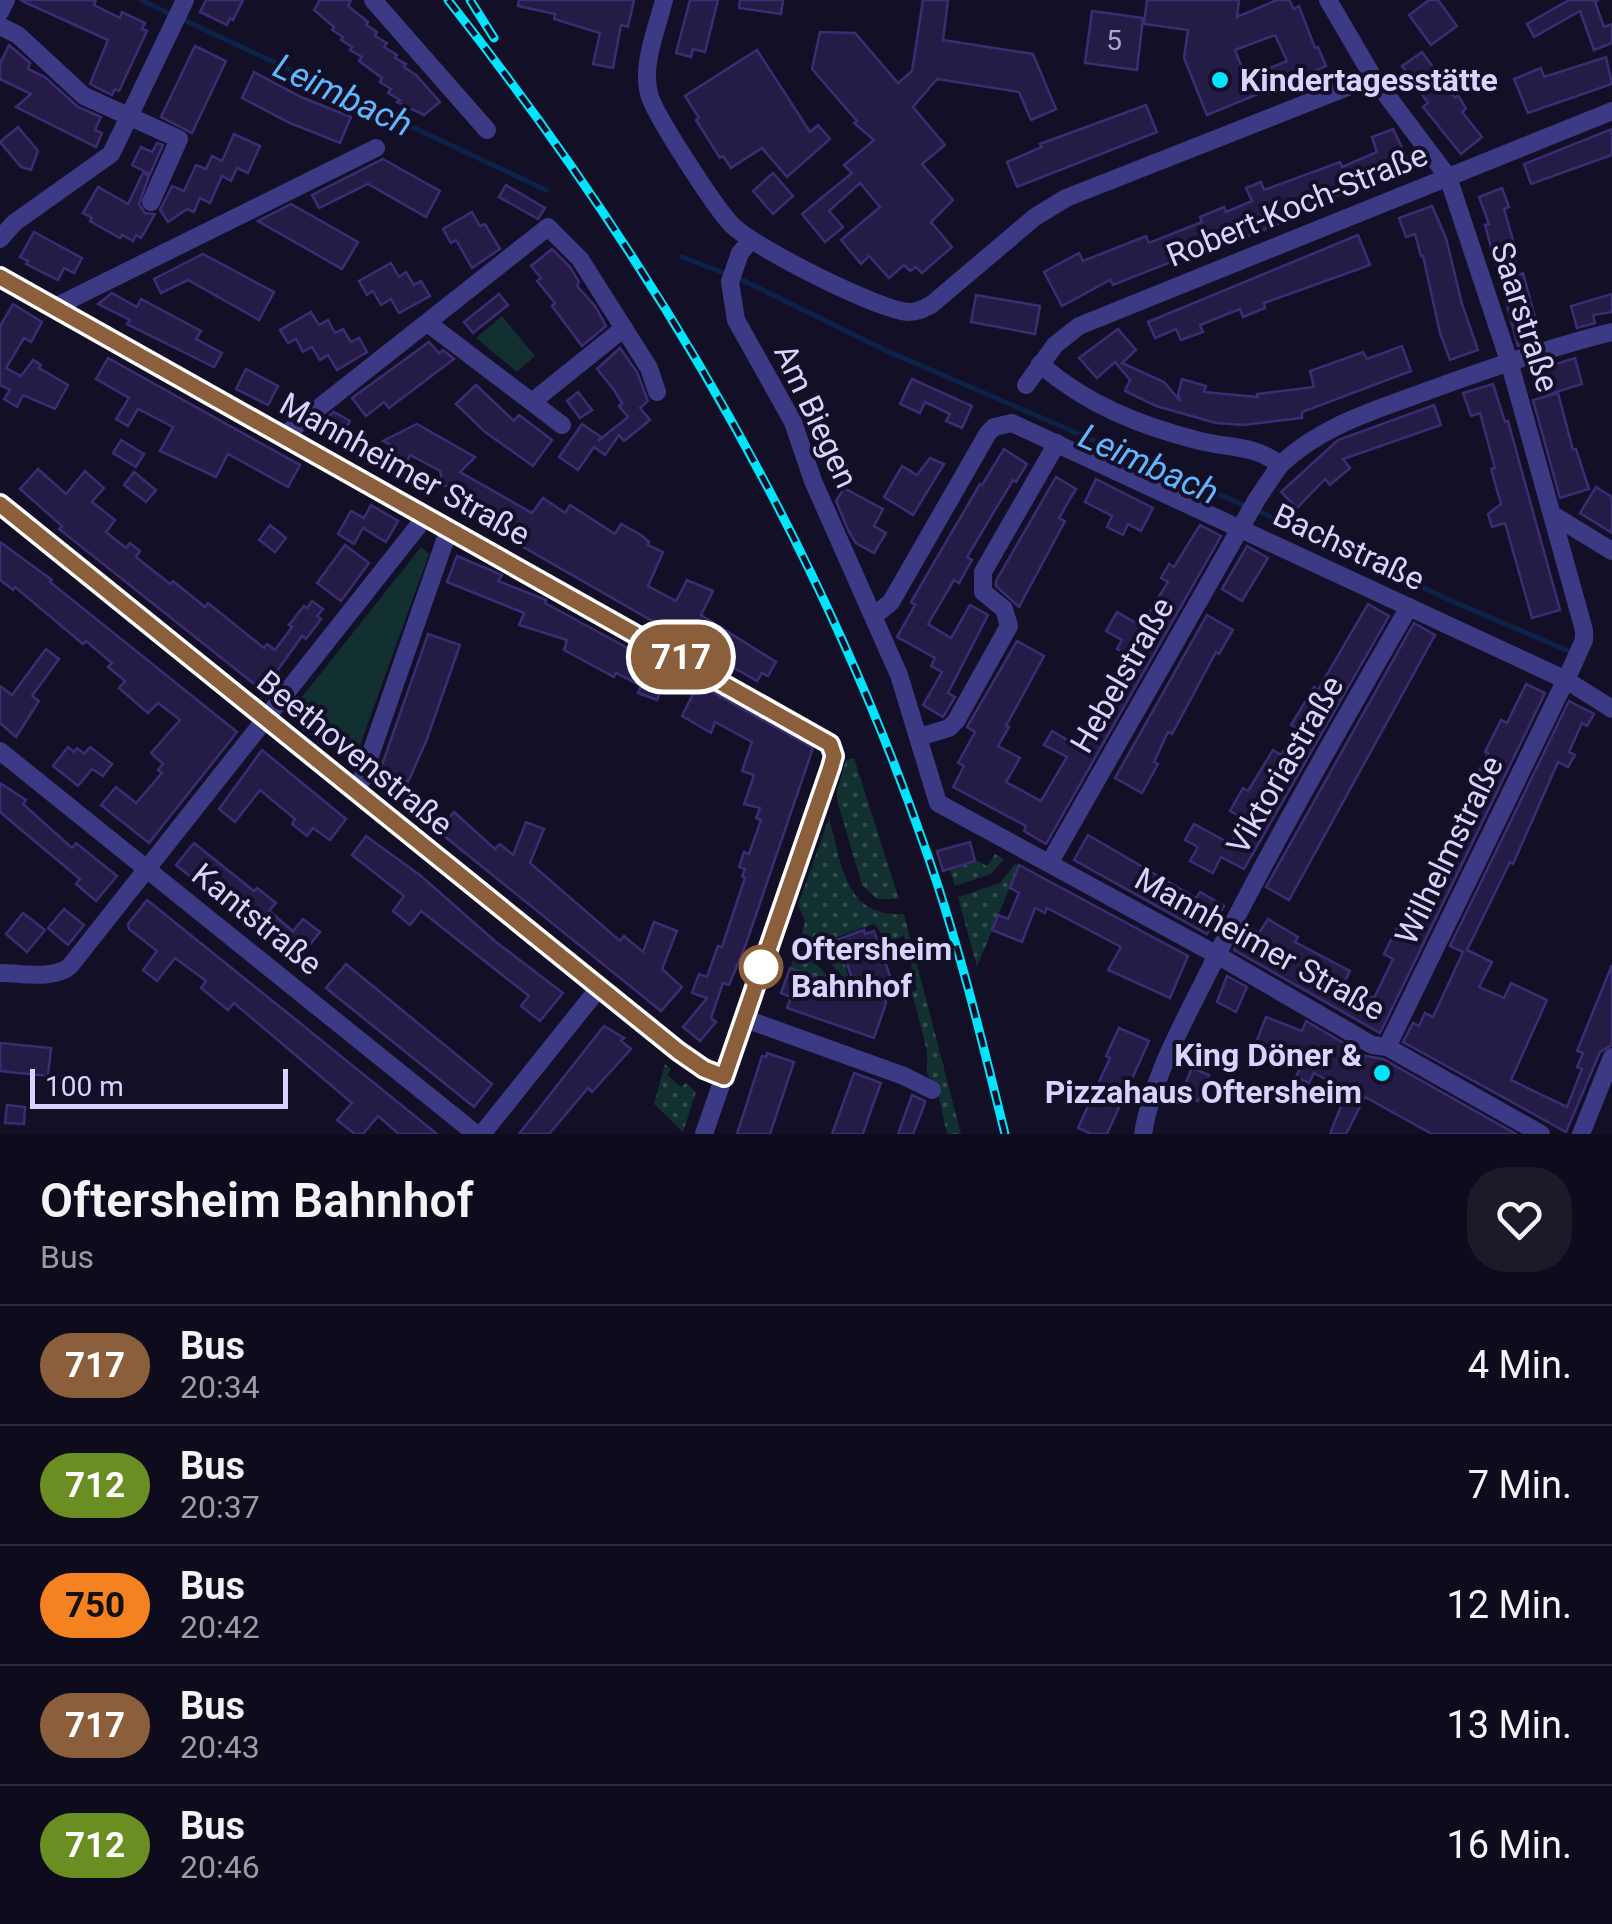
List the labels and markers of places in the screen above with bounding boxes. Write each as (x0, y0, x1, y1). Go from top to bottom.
place label: Kindertagesstätte (1240, 61, 1498, 99)
marker: Kindertagesstätte (1209, 69, 1231, 91)
place label: Oftersheim Bahnhof (791, 930, 952, 1005)
marker: Oftersheim Bahnhof (740, 946, 782, 988)
place label: King Döner & Pizzahaus Oftersheim (1045, 1036, 1362, 1111)
marker: King Döner & Pizzahaus Oftersheim (1371, 1062, 1393, 1084)

